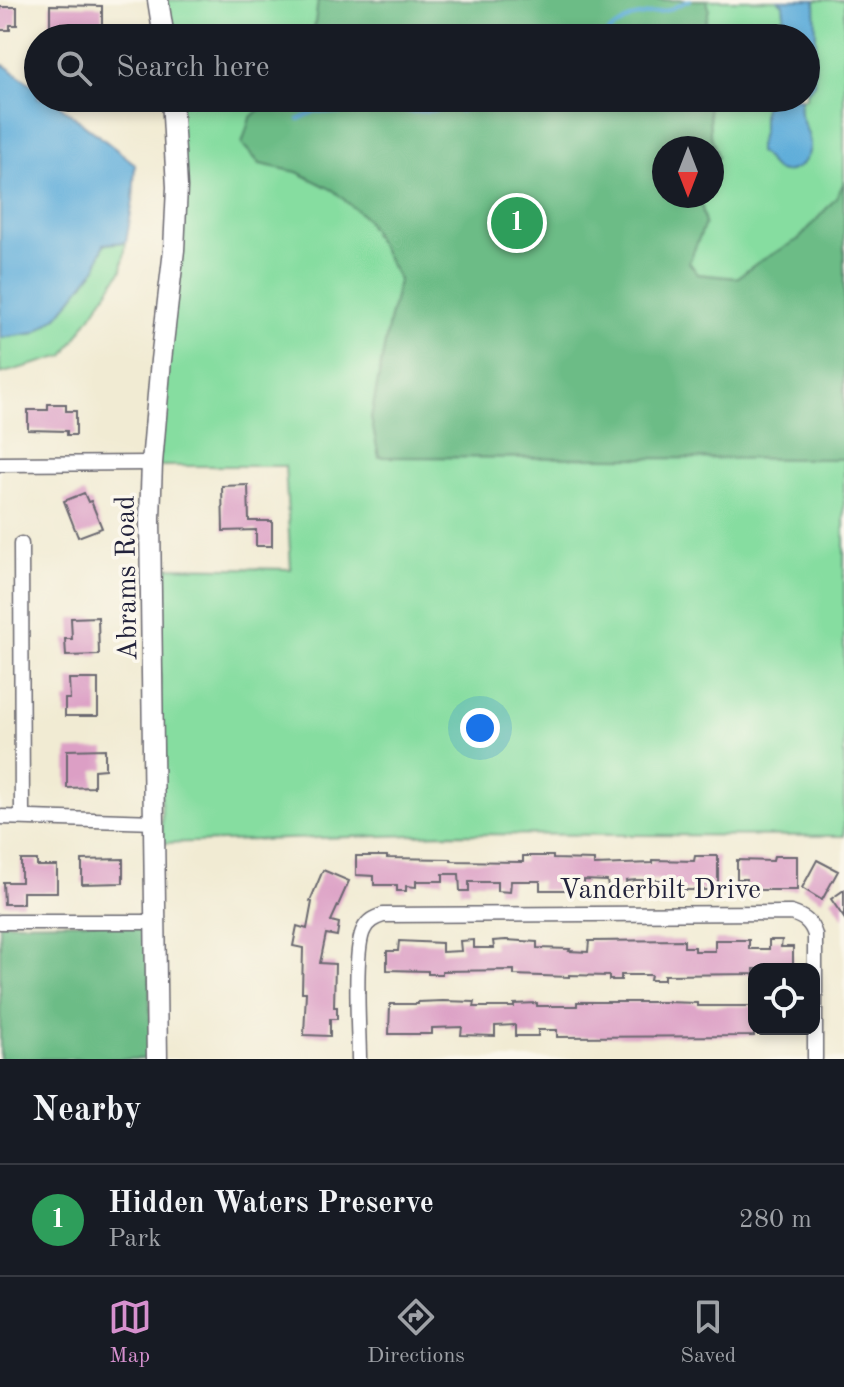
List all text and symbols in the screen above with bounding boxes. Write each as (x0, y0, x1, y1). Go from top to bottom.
search box (24, 24, 820, 112)
icon: search (52, 46, 96, 90)
text: Search here (116, 53, 270, 83)
north arrow (652, 136, 724, 208)
pin: 1 (491, 193, 543, 253)
street label: Abrams Road (113, 495, 143, 661)
your location (460, 708, 500, 748)
street label: Vanderbilt Drive (559, 877, 761, 905)
map controls (748, 963, 820, 1035)
button: locate (748, 963, 820, 1035)
text: Nearby (32, 1094, 142, 1128)
text: Hidden Waters Preserve (108, 1189, 434, 1219)
text: 1 (50, 1207, 66, 1233)
text: 280 m (739, 1207, 812, 1233)
text: Park (108, 1226, 162, 1252)
tab: Map (108, 1295, 152, 1370)
tab: Directions (367, 1295, 465, 1370)
tab: Saved (680, 1295, 736, 1370)

